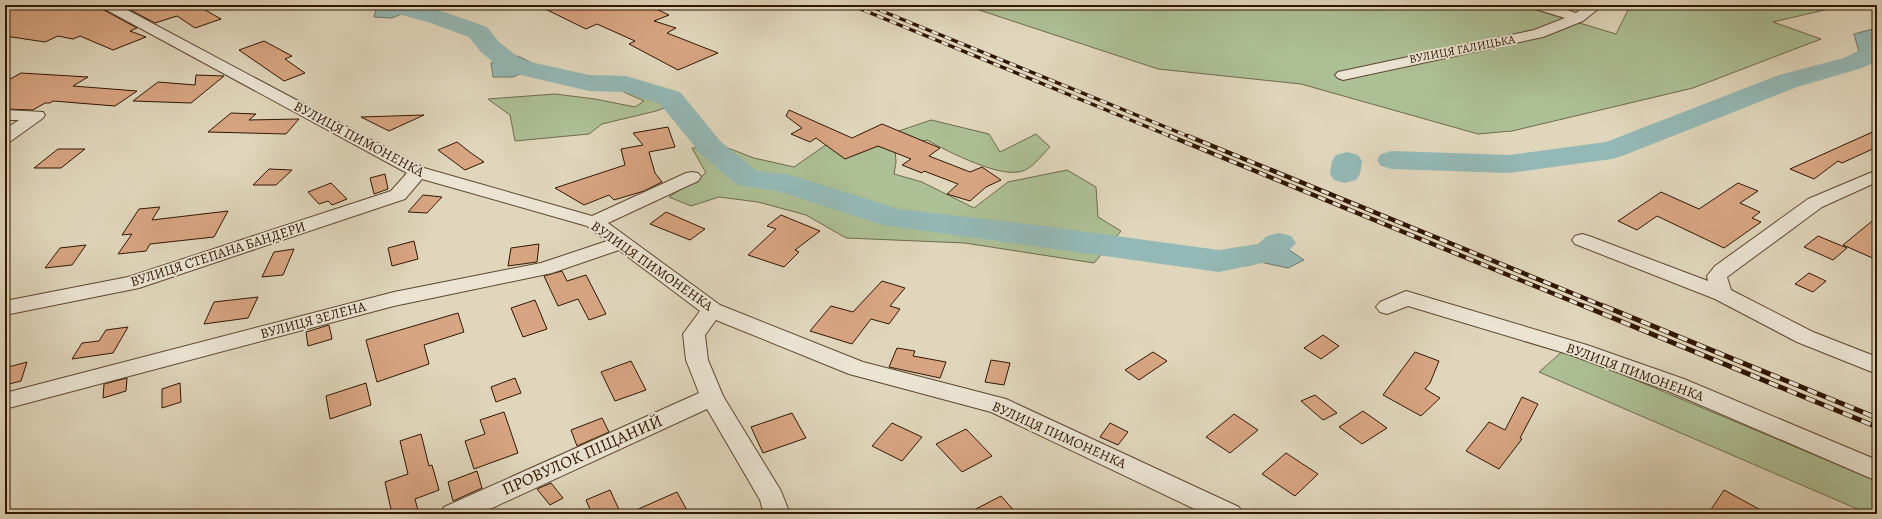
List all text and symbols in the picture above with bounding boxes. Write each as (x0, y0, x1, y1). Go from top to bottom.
street label: ВУЛИЦЯ ГАЛИЦЬКА (1408, 31, 1517, 67)
street label: ВУЛИЦЯ ПИМОНЕНКА (291, 97, 428, 182)
street label: ВУЛИЦЯ СТЕПАНА БАНДЕРИ (128, 217, 308, 291)
street label: ВУЛИЦЯ ПИМОНЕНКА (587, 217, 718, 316)
street label: ВУЛИЦЯ ЗЕЛЕНА (258, 297, 369, 343)
street label: ВУЛИЦЯ ПИМОНЕНКА (1564, 338, 1707, 406)
street label: ВУЛИЦЯ ПИМОНЕНКА (989, 397, 1130, 474)
street label: ПРОВУЛОК ПІЩАНИЙ (498, 409, 666, 501)

